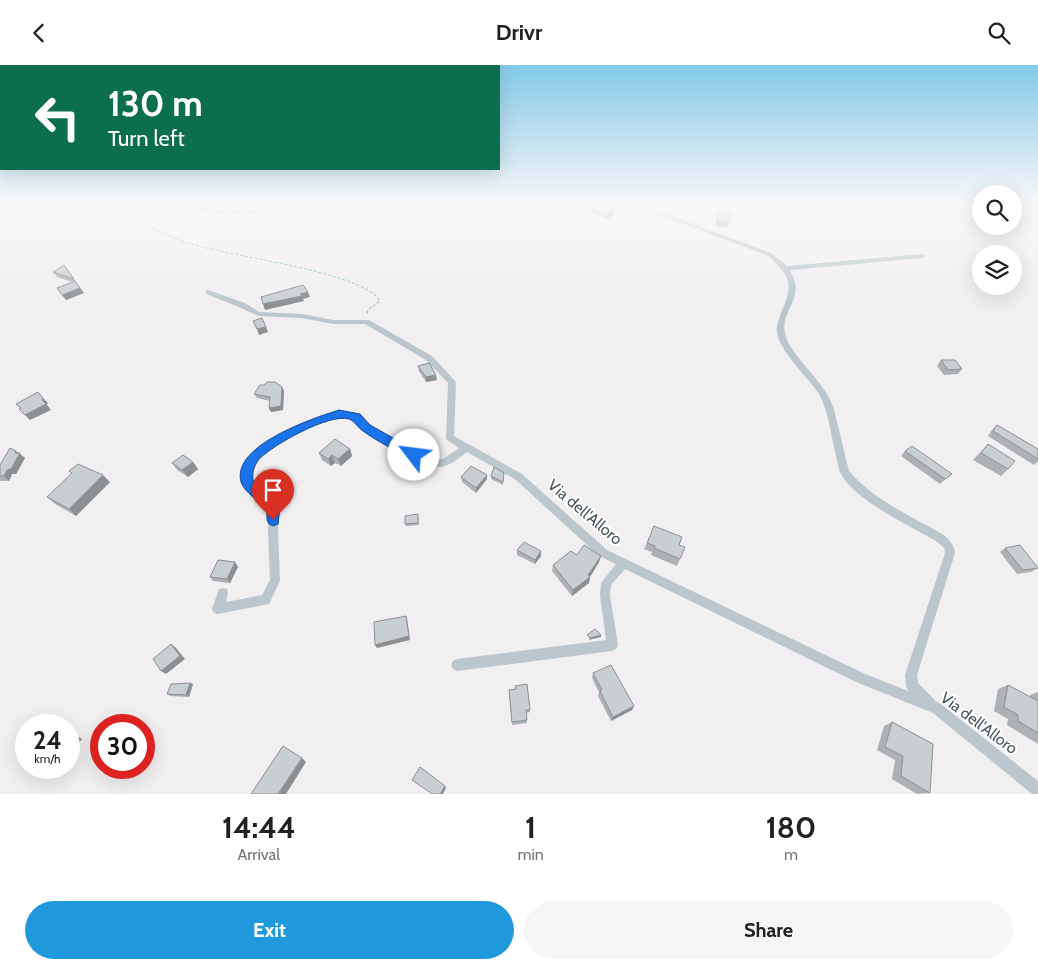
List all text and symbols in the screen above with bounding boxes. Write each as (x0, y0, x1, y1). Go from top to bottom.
icon: back (25, 19, 53, 47)
text: Drivr (496, 19, 542, 46)
icon: search (985, 19, 1013, 47)
text: 130 m (108, 82, 203, 125)
icon: left (25, 85, 90, 150)
text: Turn left (108, 125, 185, 152)
map controls (972, 185, 1022, 295)
button: search (972, 185, 1022, 235)
button: layers (972, 245, 1022, 295)
position arrow (387, 428, 439, 480)
pin (252, 469, 294, 520)
street label: Via dell'Alloro (544, 475, 626, 549)
icon: arrive (259, 476, 287, 504)
street label: Via dell'Alloro (937, 688, 1021, 758)
speed limit sign: 30 (90, 714, 155, 779)
text: 24 (33, 725, 62, 755)
text: km/h (34, 751, 61, 766)
text: 14:44 (222, 809, 296, 846)
text: 1 (525, 809, 536, 846)
text: 180 (766, 809, 816, 846)
text: Arrival (237, 845, 280, 864)
text: min (517, 845, 544, 864)
text: m (784, 845, 798, 864)
button: Exit (25, 901, 514, 959)
button: Share (524, 901, 1013, 959)

